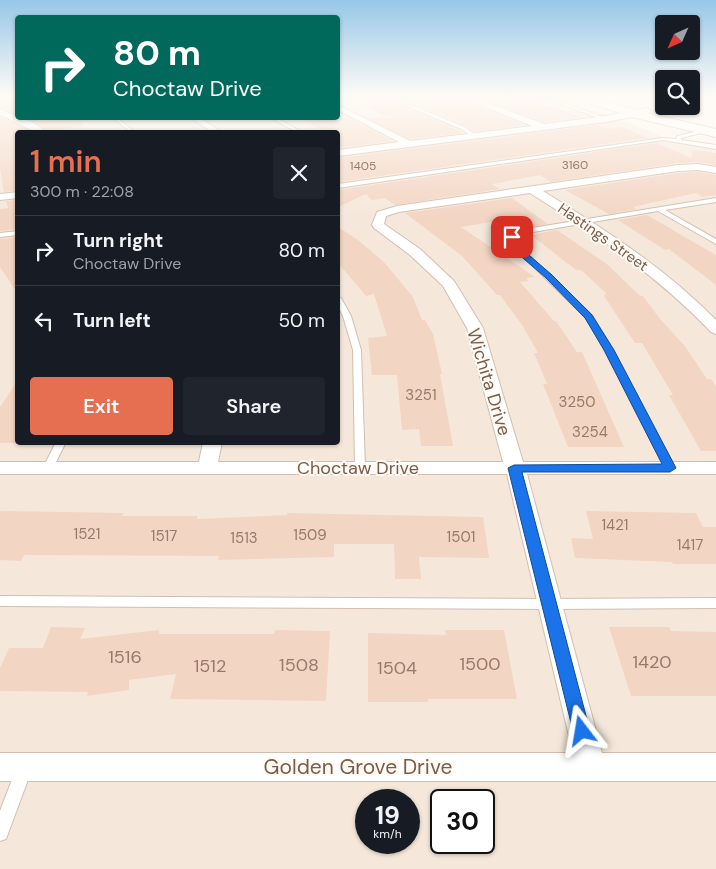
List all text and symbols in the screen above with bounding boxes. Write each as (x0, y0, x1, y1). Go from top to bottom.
north arrow (655, 15, 700, 60)
map controls (655, 15, 700, 115)
text: 80 m (113, 30, 201, 76)
icon: right (30, 35, 95, 100)
button: search (655, 70, 700, 115)
text: Choctaw Drive (113, 74, 262, 103)
text: 1 min (30, 142, 102, 181)
button: close (273, 147, 325, 199)
house number: 3160 (562, 157, 588, 173)
house number: 1405 (350, 158, 376, 174)
text: 300 m · 22:08 (30, 181, 134, 202)
street label: Hastings Street (554, 198, 652, 276)
pin (491, 216, 533, 258)
icon: arrive (498, 223, 526, 251)
text: Turn right (73, 228, 163, 253)
icon: right (30, 237, 58, 265)
text: 80 m (278, 238, 325, 263)
text: Choctaw Drive (73, 253, 181, 274)
icon: left (30, 307, 58, 335)
text: Turn left (73, 308, 151, 333)
text: 50 m (278, 308, 325, 333)
street label: Wichita Drive (461, 325, 517, 439)
button: Exit (30, 377, 173, 435)
button: Share (183, 377, 325, 435)
house number: 3251 (405, 385, 437, 405)
house number: 3250 (559, 392, 595, 412)
house number: 3254 (572, 422, 608, 442)
street label: Choctaw Drive (297, 456, 419, 480)
house number: 1421 (601, 515, 629, 535)
house number: 1521 (74, 524, 100, 544)
house number: 1509 (293, 525, 327, 545)
house number: 1517 (151, 526, 177, 546)
house number: 1501 (447, 527, 475, 547)
house number: 1513 (230, 528, 258, 548)
house number: 1417 (677, 535, 703, 555)
house number: 1516 (108, 645, 142, 669)
house number: 1420 (632, 650, 672, 674)
house number: 1500 (459, 652, 501, 676)
house number: 1508 (279, 653, 319, 677)
house number: 1512 (194, 654, 226, 678)
house number: 1504 (377, 656, 417, 680)
position arrow (555, 704, 607, 756)
street label: Golden Grove Drive (264, 753, 452, 781)
speed limit sign: 30 (430, 789, 495, 854)
text: 19 (375, 799, 400, 832)
text: km/h (373, 826, 402, 842)

